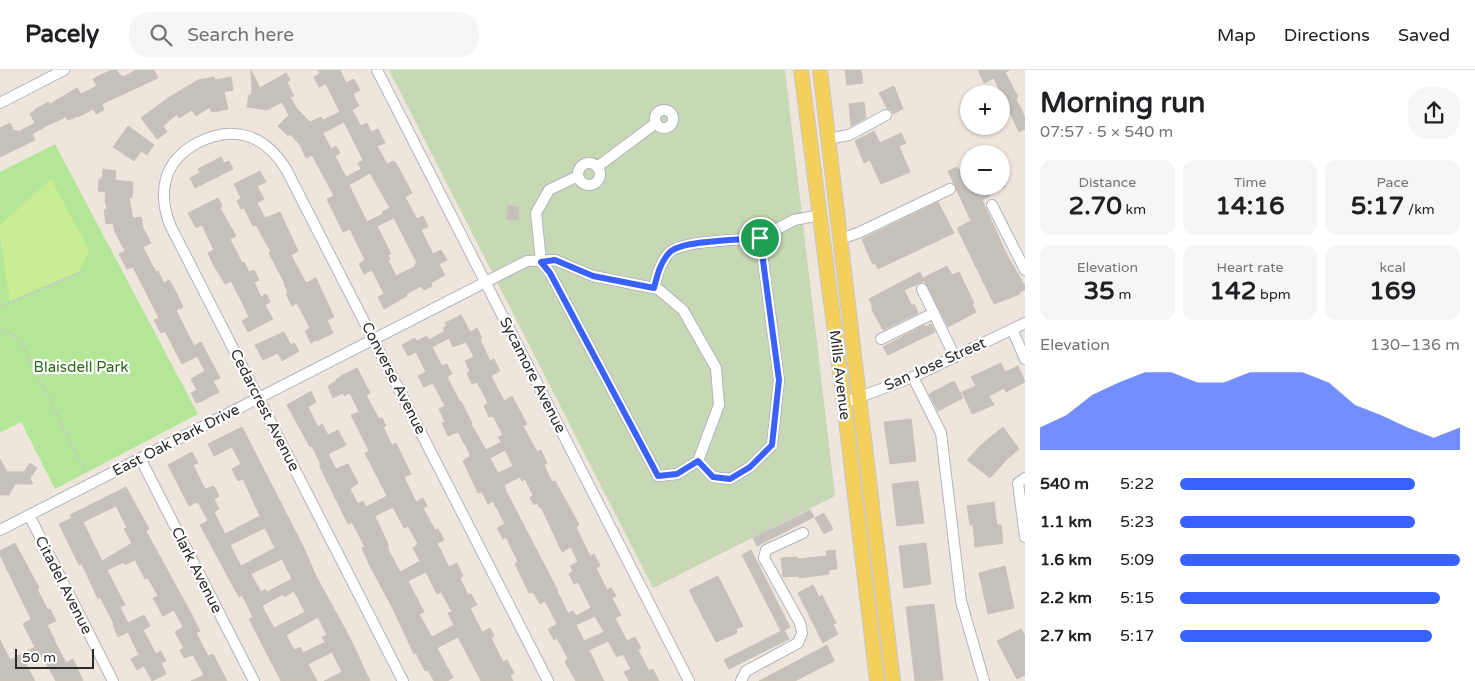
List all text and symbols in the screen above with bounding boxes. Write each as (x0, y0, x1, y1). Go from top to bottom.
search box (129, 12, 479, 57)
text: Pacely (25, 20, 99, 49)
icon: search (147, 21, 175, 49)
text: Search here (187, 24, 294, 46)
text: Map (1217, 24, 1256, 46)
text: Directions (1284, 24, 1370, 46)
text: Saved (1398, 24, 1450, 46)
map controls (960, 85, 1010, 195)
button: + (960, 85, 1010, 135)
text: Morning run (1040, 86, 1205, 120)
button: share (1408, 87, 1460, 139)
text: 07:57 · 5 × 540 m (1040, 122, 1173, 142)
button: − (960, 145, 1010, 195)
text: Distance (1079, 174, 1136, 191)
text: Time (1234, 174, 1266, 191)
text: Pace (1377, 174, 1409, 191)
text: 2.70 (1069, 191, 1122, 221)
text: 14:16 (1215, 191, 1285, 221)
text: 5:17 (1351, 191, 1404, 221)
text: km (1122, 201, 1146, 218)
text: /km (1404, 201, 1435, 218)
pin (739, 217, 781, 259)
icon: arrive (746, 224, 774, 252)
text: Elevation (1077, 259, 1138, 276)
text: Heart rate (1217, 259, 1283, 276)
text: kcal (1380, 259, 1406, 276)
text: 35 (1083, 276, 1115, 306)
text: 142 (1209, 276, 1256, 306)
text: 169 (1369, 276, 1416, 306)
text: m (1115, 286, 1131, 303)
text: bpm (1256, 286, 1291, 303)
street label: Sycamore Avenue (496, 314, 570, 436)
street label: Converse Avenue (358, 319, 430, 437)
street label: Mills Avenue (826, 329, 854, 421)
street label: San Jose Street (881, 333, 989, 394)
text: Elevation (1040, 335, 1110, 355)
text: 130–136 m (1370, 335, 1460, 355)
street label: Cedarcrest Avenue (226, 346, 304, 474)
park label: Blaisdell Park (34, 358, 128, 376)
street label: East Oak Park Drive (110, 400, 242, 480)
text: 540 m (1040, 474, 1089, 494)
text: 5:22 (1120, 474, 1154, 494)
text: 1.1 km (1040, 512, 1092, 532)
text: 5:23 (1120, 512, 1154, 532)
street label: Clark Avenue (168, 524, 226, 616)
street label: Citadel Avenue (32, 533, 96, 637)
text: 1.6 km (1040, 550, 1092, 570)
text: 5:09 (1120, 550, 1154, 570)
text: 2.2 km (1040, 588, 1092, 608)
text: 5:15 (1120, 588, 1154, 608)
text: 2.7 km (1040, 626, 1092, 646)
text: 5:17 (1120, 626, 1154, 646)
scale bar (15, 646, 94, 669)
text: 50 m (22, 649, 56, 666)

